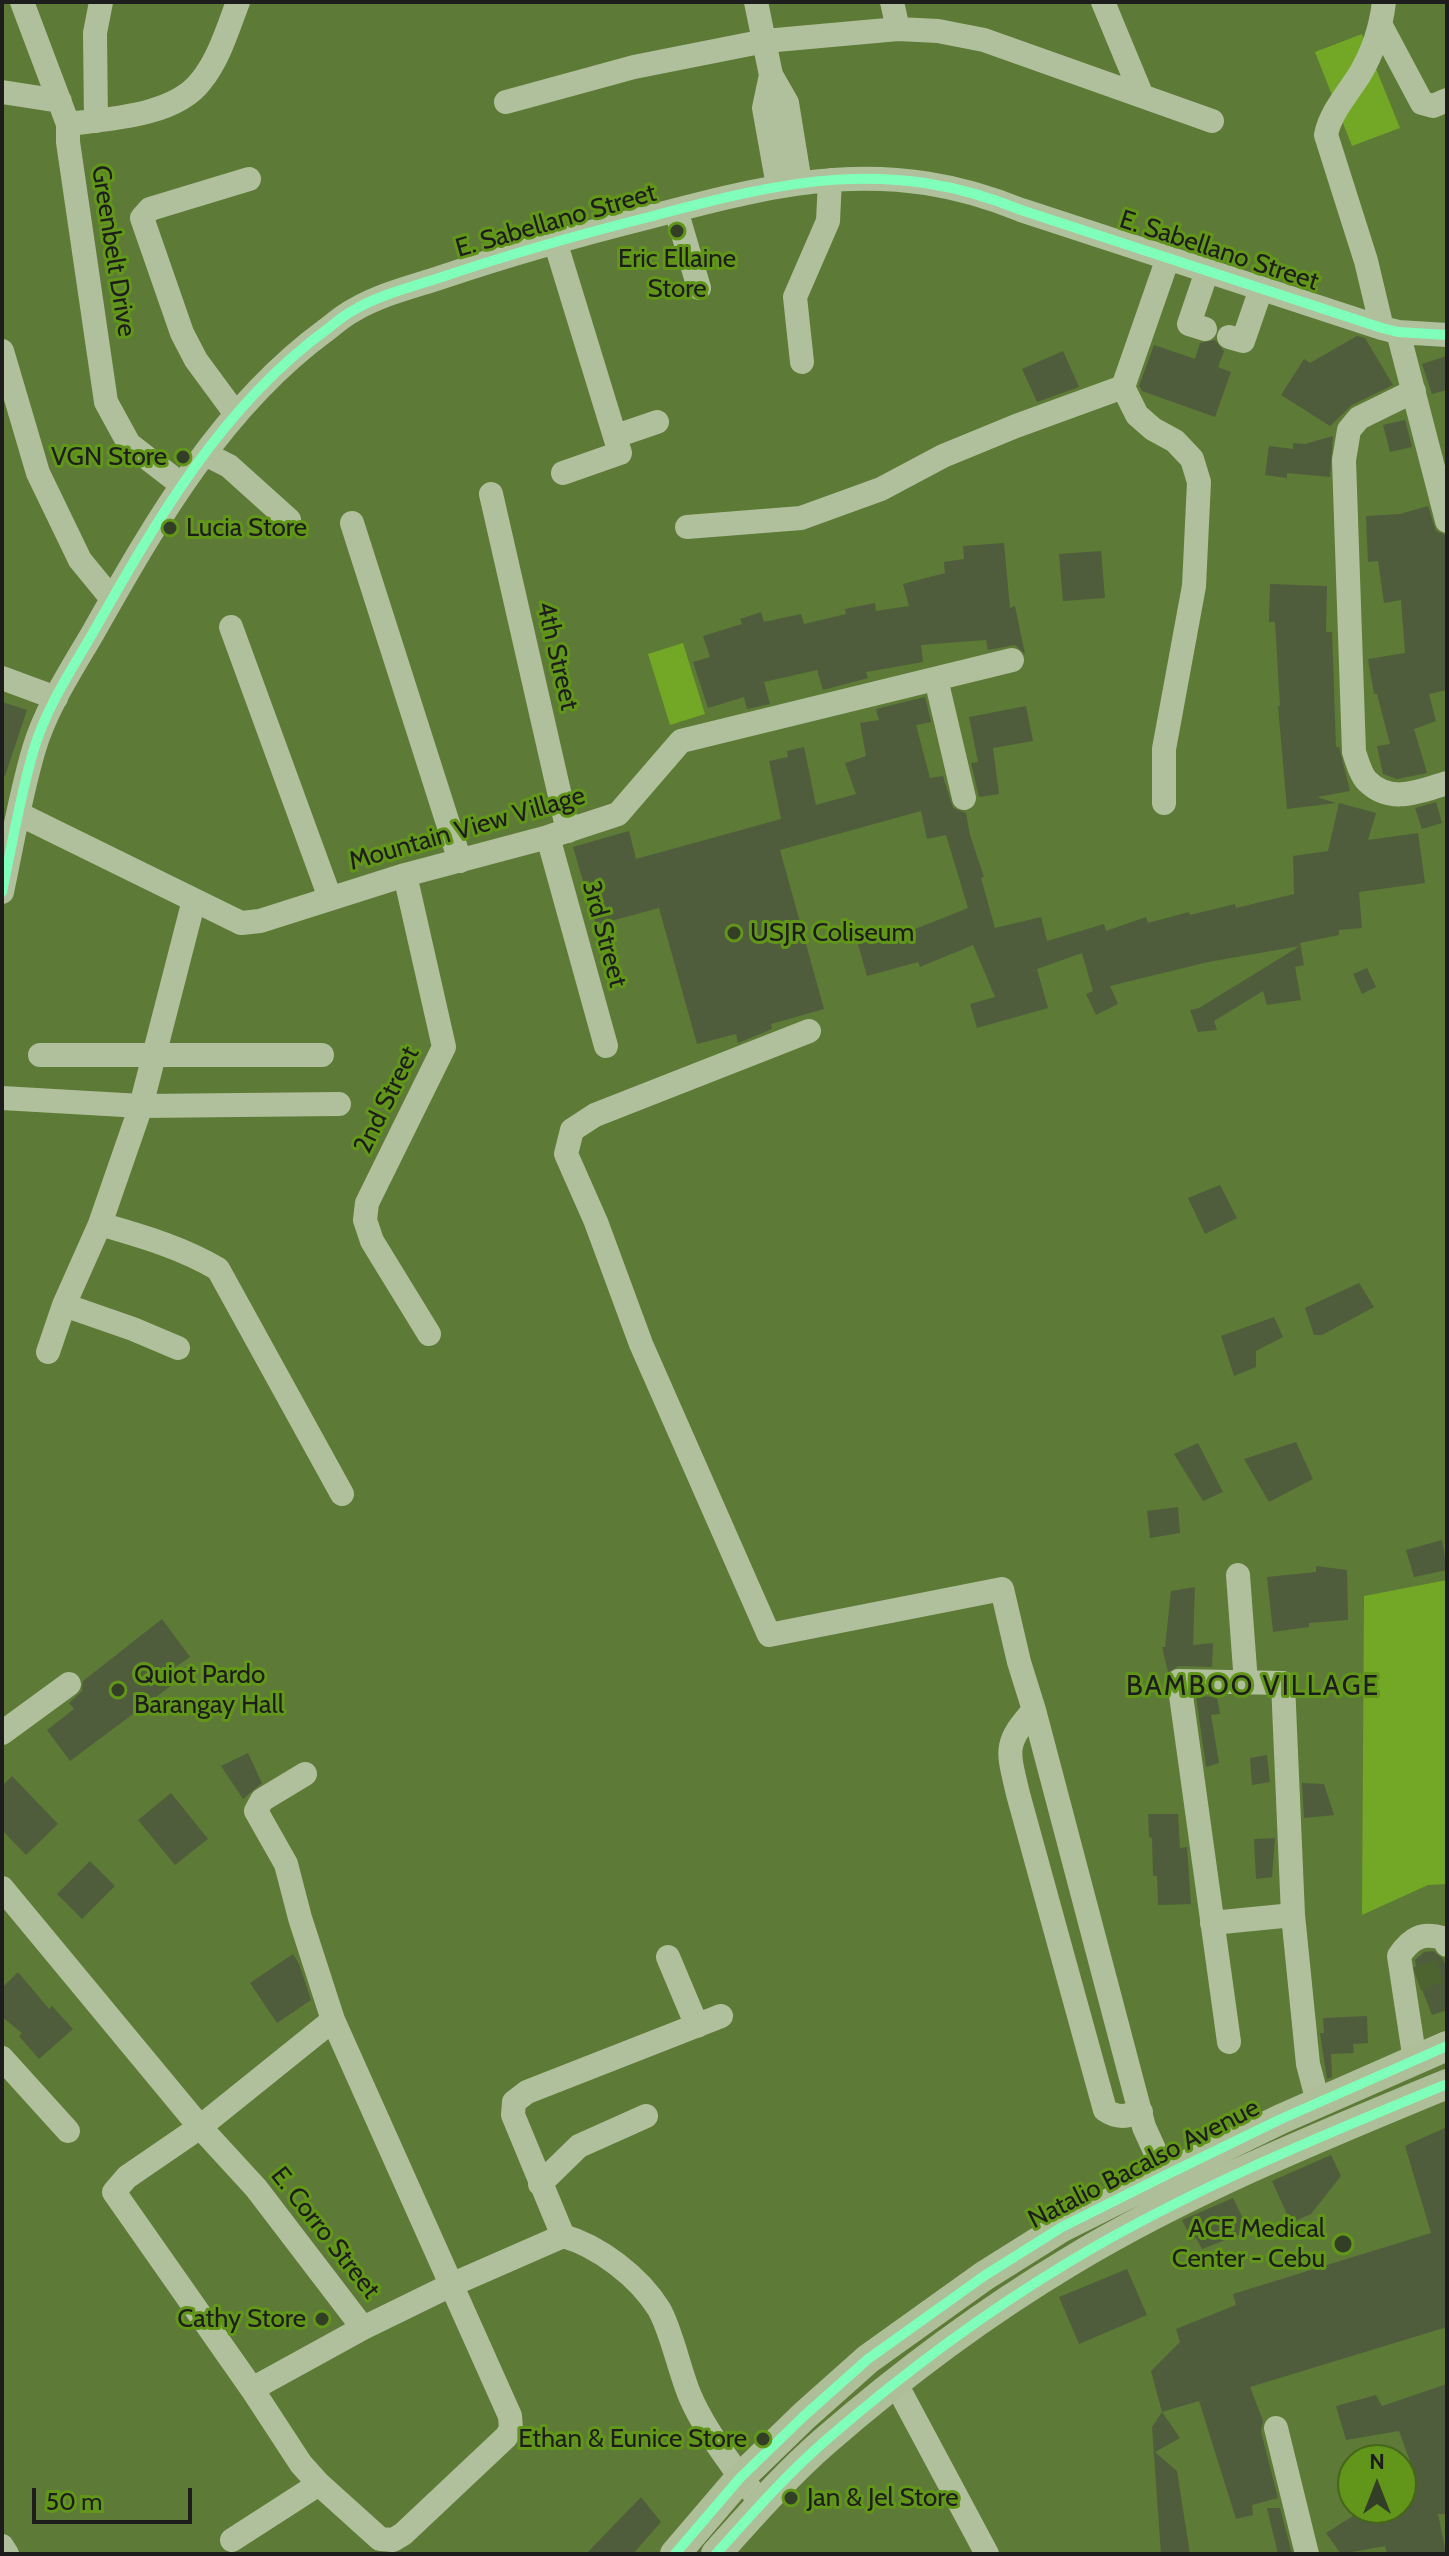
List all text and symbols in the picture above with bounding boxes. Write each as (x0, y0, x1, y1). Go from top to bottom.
street label: Greenbelt Drive (84, 163, 142, 339)
street label: E. Sabellano Street (452, 177, 660, 265)
street label: E. Sabellano Street (1116, 204, 1322, 298)
marker: Eric Ellaine Store (668, 222, 686, 240)
place label: Eric Ellaine Store (618, 243, 736, 304)
place label: VGN Store (51, 441, 167, 473)
marker: VGN Store (174, 448, 192, 466)
place label: Lucia Store (186, 512, 307, 544)
marker: Lucia Store (161, 519, 179, 537)
street label: 4th Street (529, 599, 585, 713)
street label: Mountain View Village (345, 780, 589, 878)
street label: 3rd Street (575, 877, 633, 991)
place label: USJR Coliseum (750, 917, 914, 949)
marker: USJR Coliseum (725, 924, 743, 942)
street label: 2nd Street (348, 1041, 426, 1159)
place label: Quiot Pardo Barangay Hall (134, 1659, 284, 1720)
district label: BAMBOO VILLAGE (1126, 1670, 1380, 1704)
marker: Quiot Pardo Barangay Hall (109, 1681, 127, 1699)
street label: Natalio Bacalso Avenue (1023, 2092, 1265, 2236)
street label: E. Corro Street (264, 2161, 386, 2305)
place label: ACE Medical Center - Cebu (1172, 2213, 1325, 2274)
marker: ACE Medical Center - Cebu (1332, 2233, 1354, 2255)
place label: Cathy Store (177, 2303, 306, 2335)
marker: Cathy Store (313, 2310, 331, 2328)
place label: Ethan & Eunice Store (518, 2423, 747, 2455)
marker: Ethan & Eunice Store (754, 2430, 772, 2448)
north arrow (1337, 2444, 1417, 2524)
text: N (1369, 2448, 1385, 2475)
scale bar (36, 2472, 196, 2522)
place label: Jan & Jel Store (807, 2482, 958, 2514)
text: 50 m (46, 2487, 102, 2516)
marker: Jan & Jel Store (782, 2489, 800, 2507)

